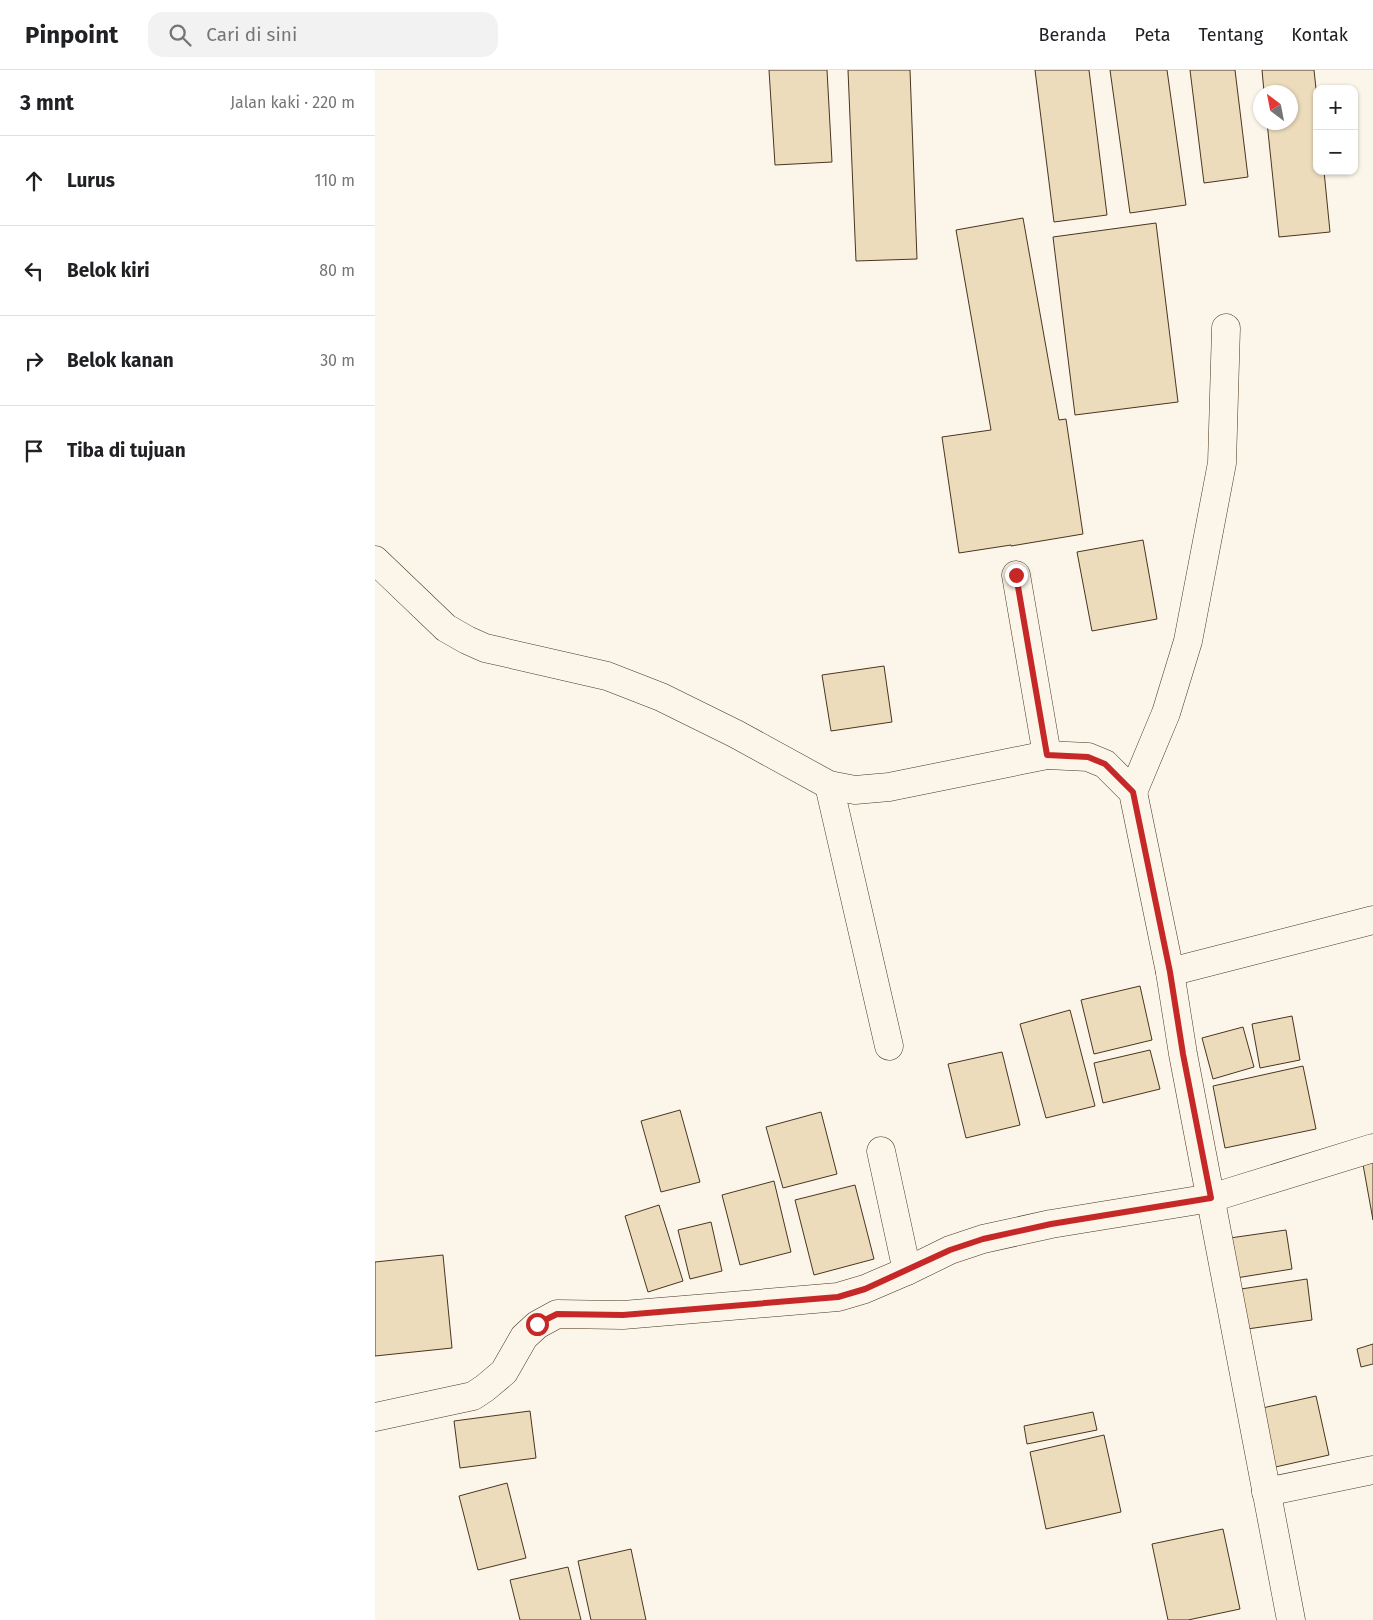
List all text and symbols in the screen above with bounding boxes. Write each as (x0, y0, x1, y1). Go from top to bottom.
search box (148, 12, 498, 57)
text: Pinpoint (25, 21, 118, 49)
icon: search (166, 21, 194, 49)
text: Cari di sini (206, 23, 297, 46)
text: Beranda (1039, 24, 1107, 46)
text: Peta (1135, 24, 1170, 46)
text: Tentang (1198, 24, 1263, 46)
text: Kontak (1291, 24, 1348, 46)
north arrow (1253, 85, 1298, 130)
map controls (1313, 85, 1358, 175)
button: + (1313, 85, 1358, 130)
text: 3 mnt (20, 90, 74, 116)
text: Jalan kaki · 220 m (230, 93, 355, 112)
button: − (1313, 130, 1358, 175)
icon: ahead (20, 167, 48, 195)
text: Lurus (67, 169, 115, 192)
text: 110 m (314, 171, 355, 190)
icon: left (20, 257, 48, 285)
text: Belok kiri (67, 259, 150, 282)
text: 80 m (319, 261, 355, 280)
icon: right (20, 347, 48, 375)
text: Belok kanan (67, 349, 174, 372)
text: 30 m (320, 351, 355, 370)
icon: arrive (20, 437, 48, 465)
text: Tiba di tujuan (67, 439, 186, 462)
route end (1005, 564, 1028, 587)
route start (526, 1313, 549, 1336)

